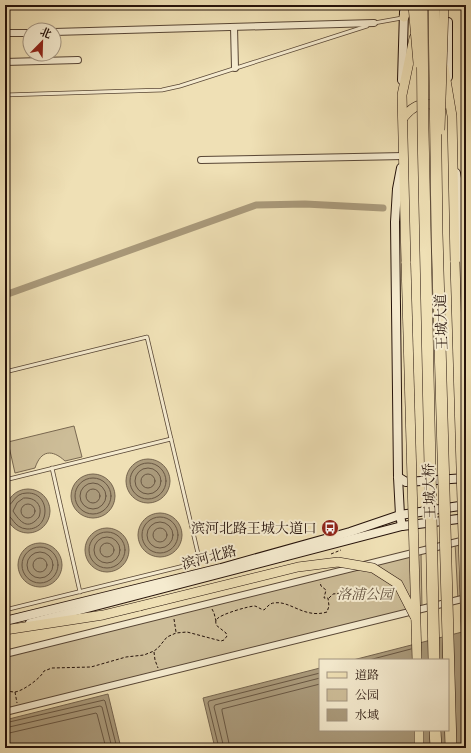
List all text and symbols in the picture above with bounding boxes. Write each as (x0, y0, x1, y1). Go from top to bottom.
north arrow (22, 22, 62, 62)
text: 北 (38, 24, 54, 41)
street label: 王城大道 (431, 294, 451, 350)
street label: 王城大桥 (419, 463, 439, 519)
bus stop icon: 滨河北路王城大道口 (320, 518, 340, 538)
place label: 滨河北路王城大道口 (191, 519, 317, 537)
street label: 滨河北路 (180, 541, 238, 573)
park label: 洛浦公园 (337, 585, 395, 603)
legend (319, 659, 449, 731)
text: 道路 (355, 667, 379, 683)
text: 公园 (355, 687, 379, 703)
text: 水域 (355, 707, 379, 723)

